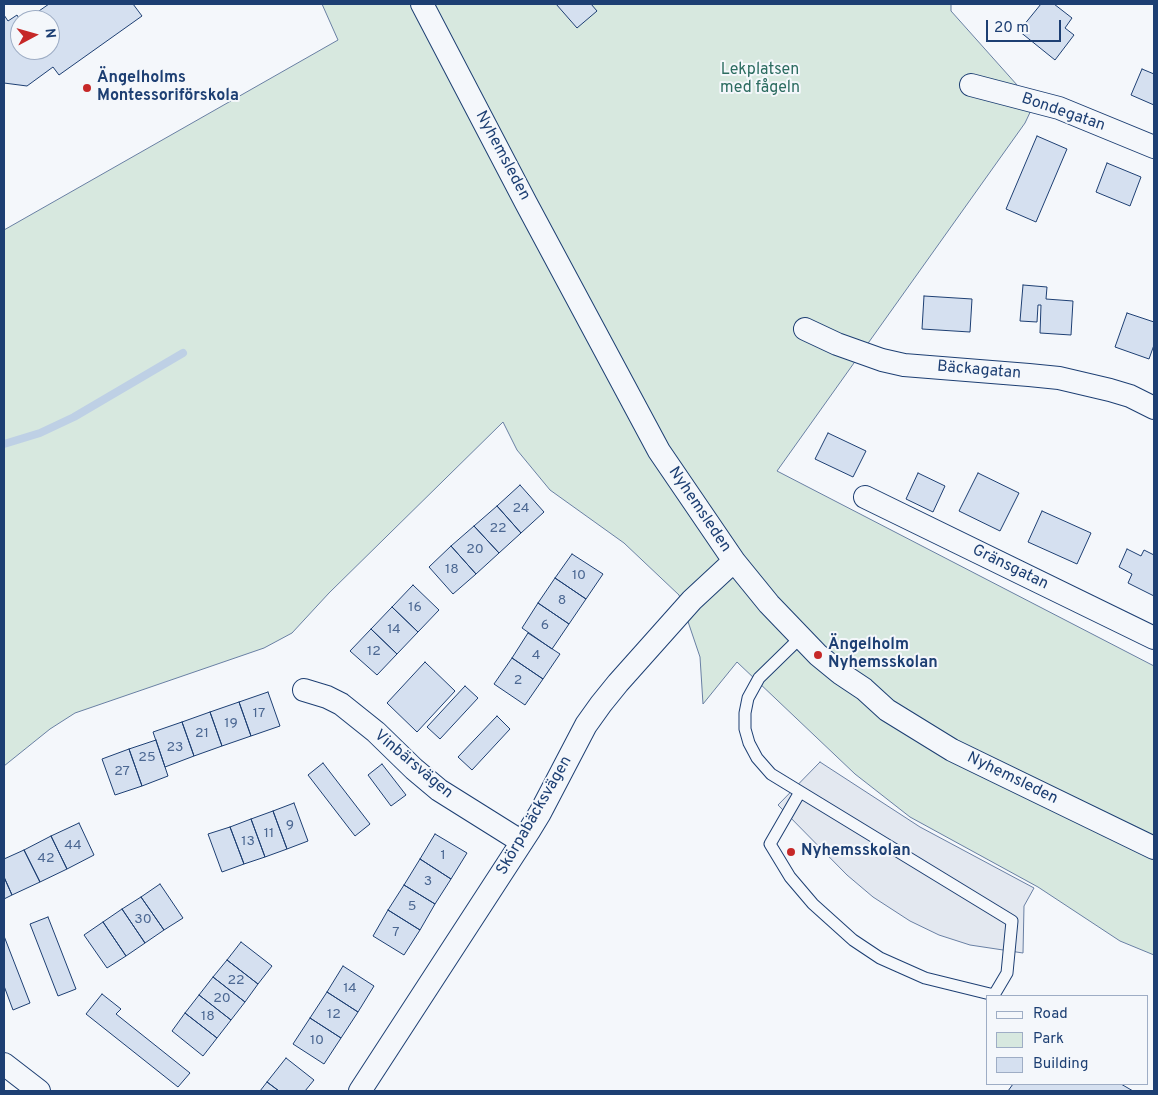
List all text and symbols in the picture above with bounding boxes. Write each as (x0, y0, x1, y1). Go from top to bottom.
north arrow (10, 10, 60, 60)
scale bar (988, 10, 1063, 42)
text: 20 m (994, 19, 1029, 38)
text: N (40, 28, 58, 39)
park label: Lekplatsen med fågeln (720, 61, 800, 99)
place label: Ängelholms Montessoriförskola (97, 69, 239, 107)
marker: Ängelholms Montessoriförskola (81, 82, 93, 94)
street label: Bondegatan (1019, 90, 1107, 136)
street label: Nyhemsleden (470, 108, 534, 204)
street label: Bäckagatan (936, 358, 1022, 384)
street label: Nyhemsleden (663, 464, 735, 556)
house number: 24 (512, 501, 530, 517)
house number: 22 (489, 521, 507, 537)
street label: Gränsgatan (969, 541, 1051, 595)
house number: 20 (466, 542, 484, 558)
house number: 18 (445, 562, 459, 578)
house number: 10 (572, 568, 586, 584)
house number: 8 (558, 593, 566, 609)
house number: 16 (408, 600, 422, 616)
house number: 6 (541, 618, 549, 634)
house number: 14 (387, 622, 401, 638)
place label: Ängelholm Nyhemsskolan (828, 636, 938, 674)
house number: 12 (367, 644, 381, 660)
house number: 4 (532, 648, 540, 664)
marker: Ängelholm Nyhemsskolan (812, 649, 824, 661)
house number: 2 (514, 673, 522, 689)
house number: 17 (253, 706, 265, 722)
house number: 19 (224, 716, 238, 732)
house number: 21 (195, 726, 209, 742)
street label: Vinbärsvägen (370, 726, 456, 804)
house number: 23 (167, 740, 183, 756)
street label: Nyhemsleden (963, 749, 1061, 809)
house number: 25 (138, 750, 156, 766)
street label: Skörpabäcksvägen (493, 753, 577, 879)
house number: 27 (114, 764, 130, 780)
house number: 9 (286, 818, 294, 834)
house number: 11 (264, 826, 274, 842)
house number: 13 (241, 834, 255, 850)
house number: 44 (64, 838, 82, 854)
place label: Nyhemsskolan (801, 842, 911, 862)
marker: Nyhemsskolan (785, 846, 797, 858)
house number: 1 (440, 848, 446, 864)
house number: 42 (37, 851, 55, 867)
house number: 3 (424, 874, 432, 890)
house number: 5 (408, 899, 416, 915)
house number: 30 (134, 912, 152, 928)
house number: 7 (392, 925, 400, 941)
house number: 22 (227, 973, 245, 989)
house number: 14 (343, 981, 357, 997)
house number: 20 (213, 991, 231, 1007)
legend (986, 995, 1148, 1085)
text: Road (1033, 1005, 1068, 1024)
house number: 12 (327, 1007, 341, 1023)
house number: 18 (201, 1009, 215, 1025)
text: Park (1033, 1030, 1064, 1049)
house number: 10 (310, 1033, 324, 1049)
text: Building (1033, 1055, 1088, 1074)

